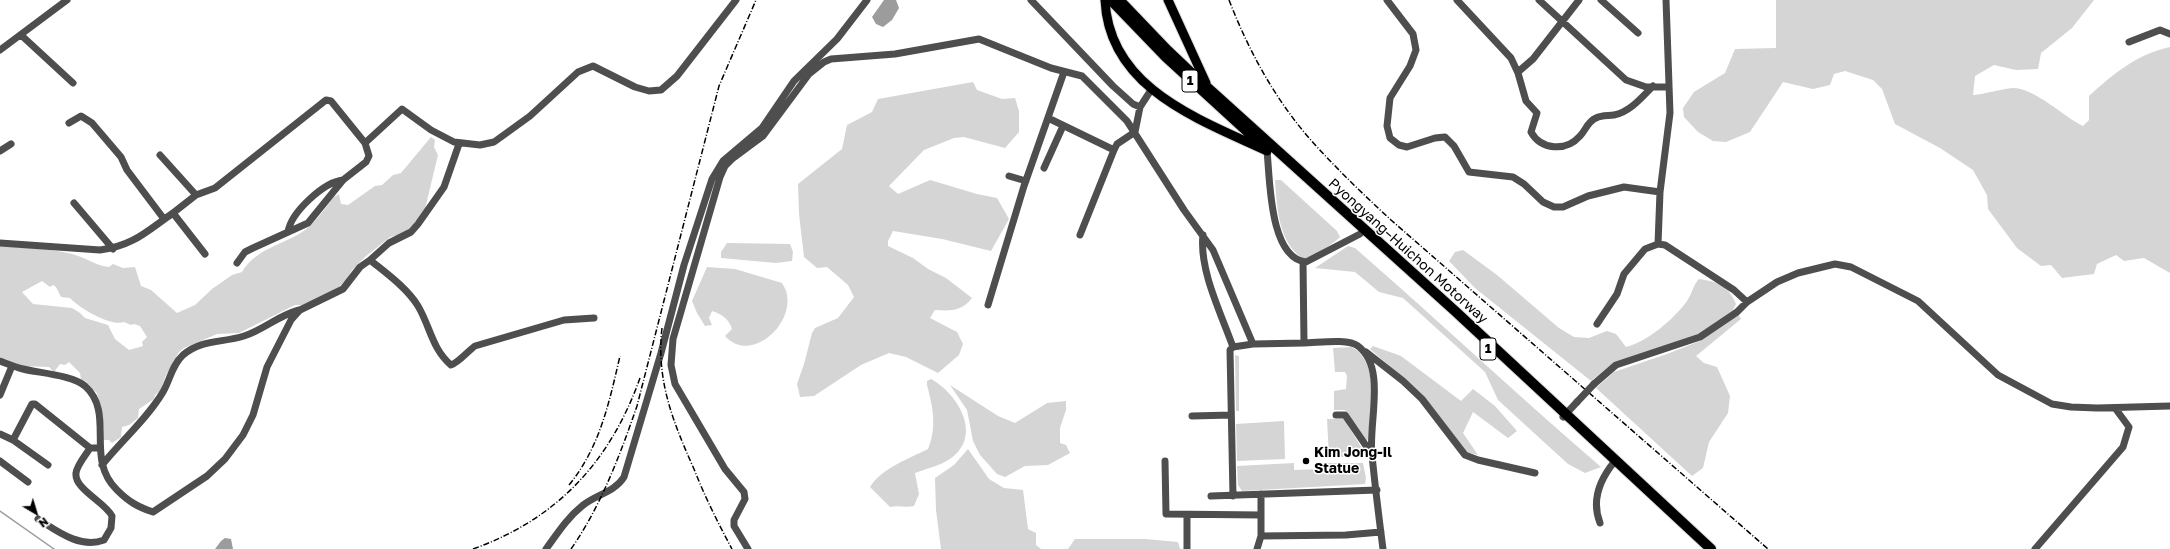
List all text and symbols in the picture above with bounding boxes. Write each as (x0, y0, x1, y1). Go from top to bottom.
road number: 1 (1182, 70, 1198, 92)
street label: Pyongyang–Huichon Motorway (1325, 175, 1491, 327)
road number: 1 (1480, 338, 1496, 360)
place label: Kim Jong-Il Statue (1314, 445, 1392, 478)
marker: Kim Jong-Il Statue (1301, 456, 1311, 466)
north arrow (16, 493, 56, 533)
text: N (36, 515, 51, 531)

